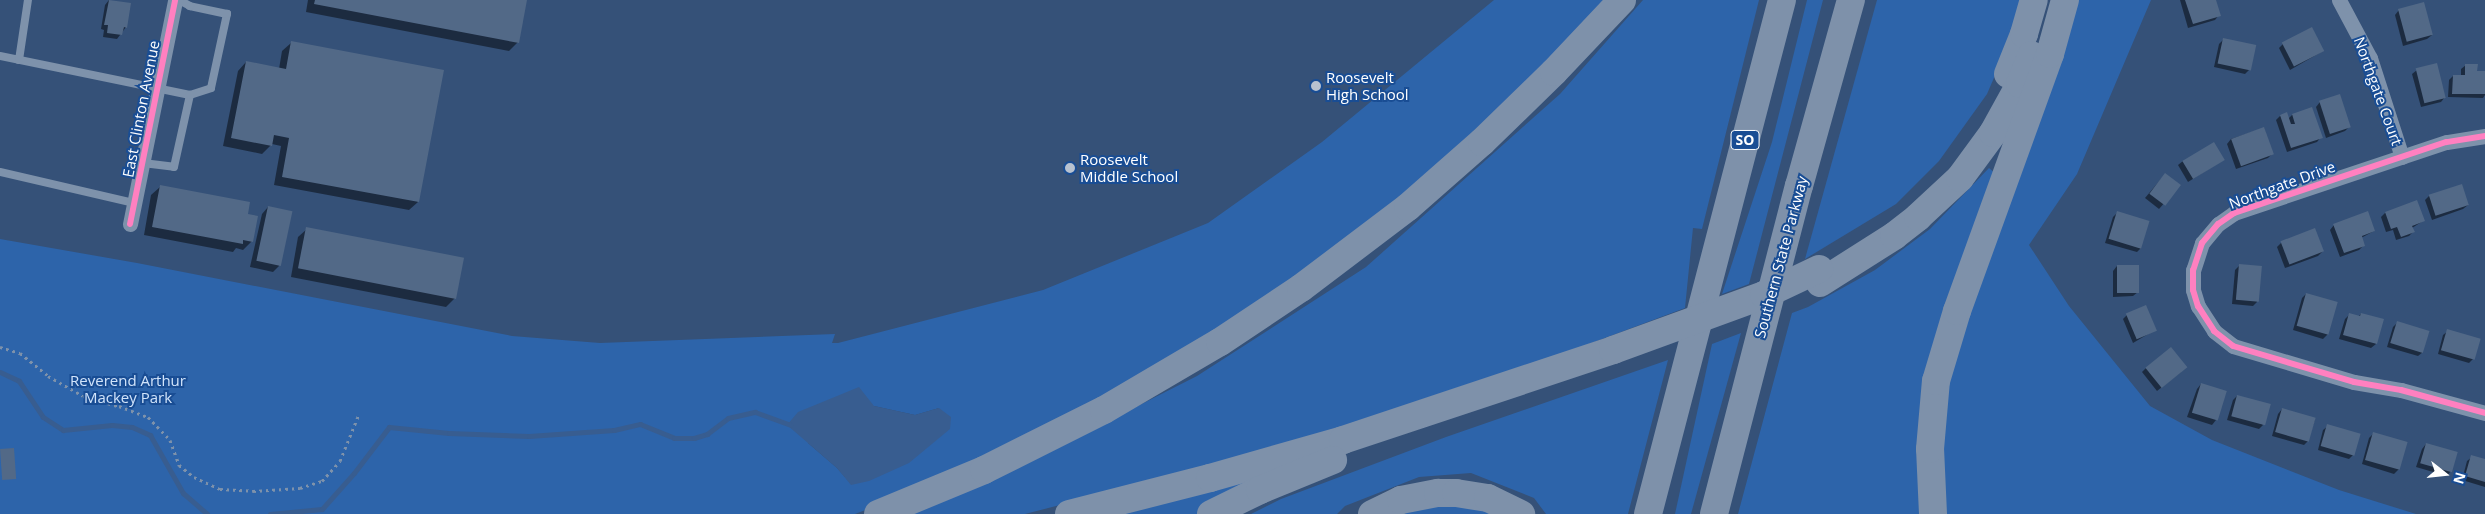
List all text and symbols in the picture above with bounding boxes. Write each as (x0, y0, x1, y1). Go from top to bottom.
street label: Northgate Court (2350, 34, 2406, 148)
street label: East Clinton Avenue (119, 39, 163, 179)
place label: Roosevelt High School (1326, 68, 1409, 103)
marker: Roosevelt High School (1310, 80, 1322, 92)
road number: SO (1730, 128, 1760, 152)
place label: Roosevelt Middle School (1080, 150, 1178, 185)
street label: Northgate Drive (2226, 157, 2338, 213)
marker: Roosevelt Middle School (1064, 162, 1076, 174)
street label: Southern State Parkway (1751, 174, 1811, 340)
park label: Reverend Arthur Mackey Park (70, 371, 186, 406)
north arrow (2420, 449, 2470, 499)
text: N (2449, 470, 2471, 486)

